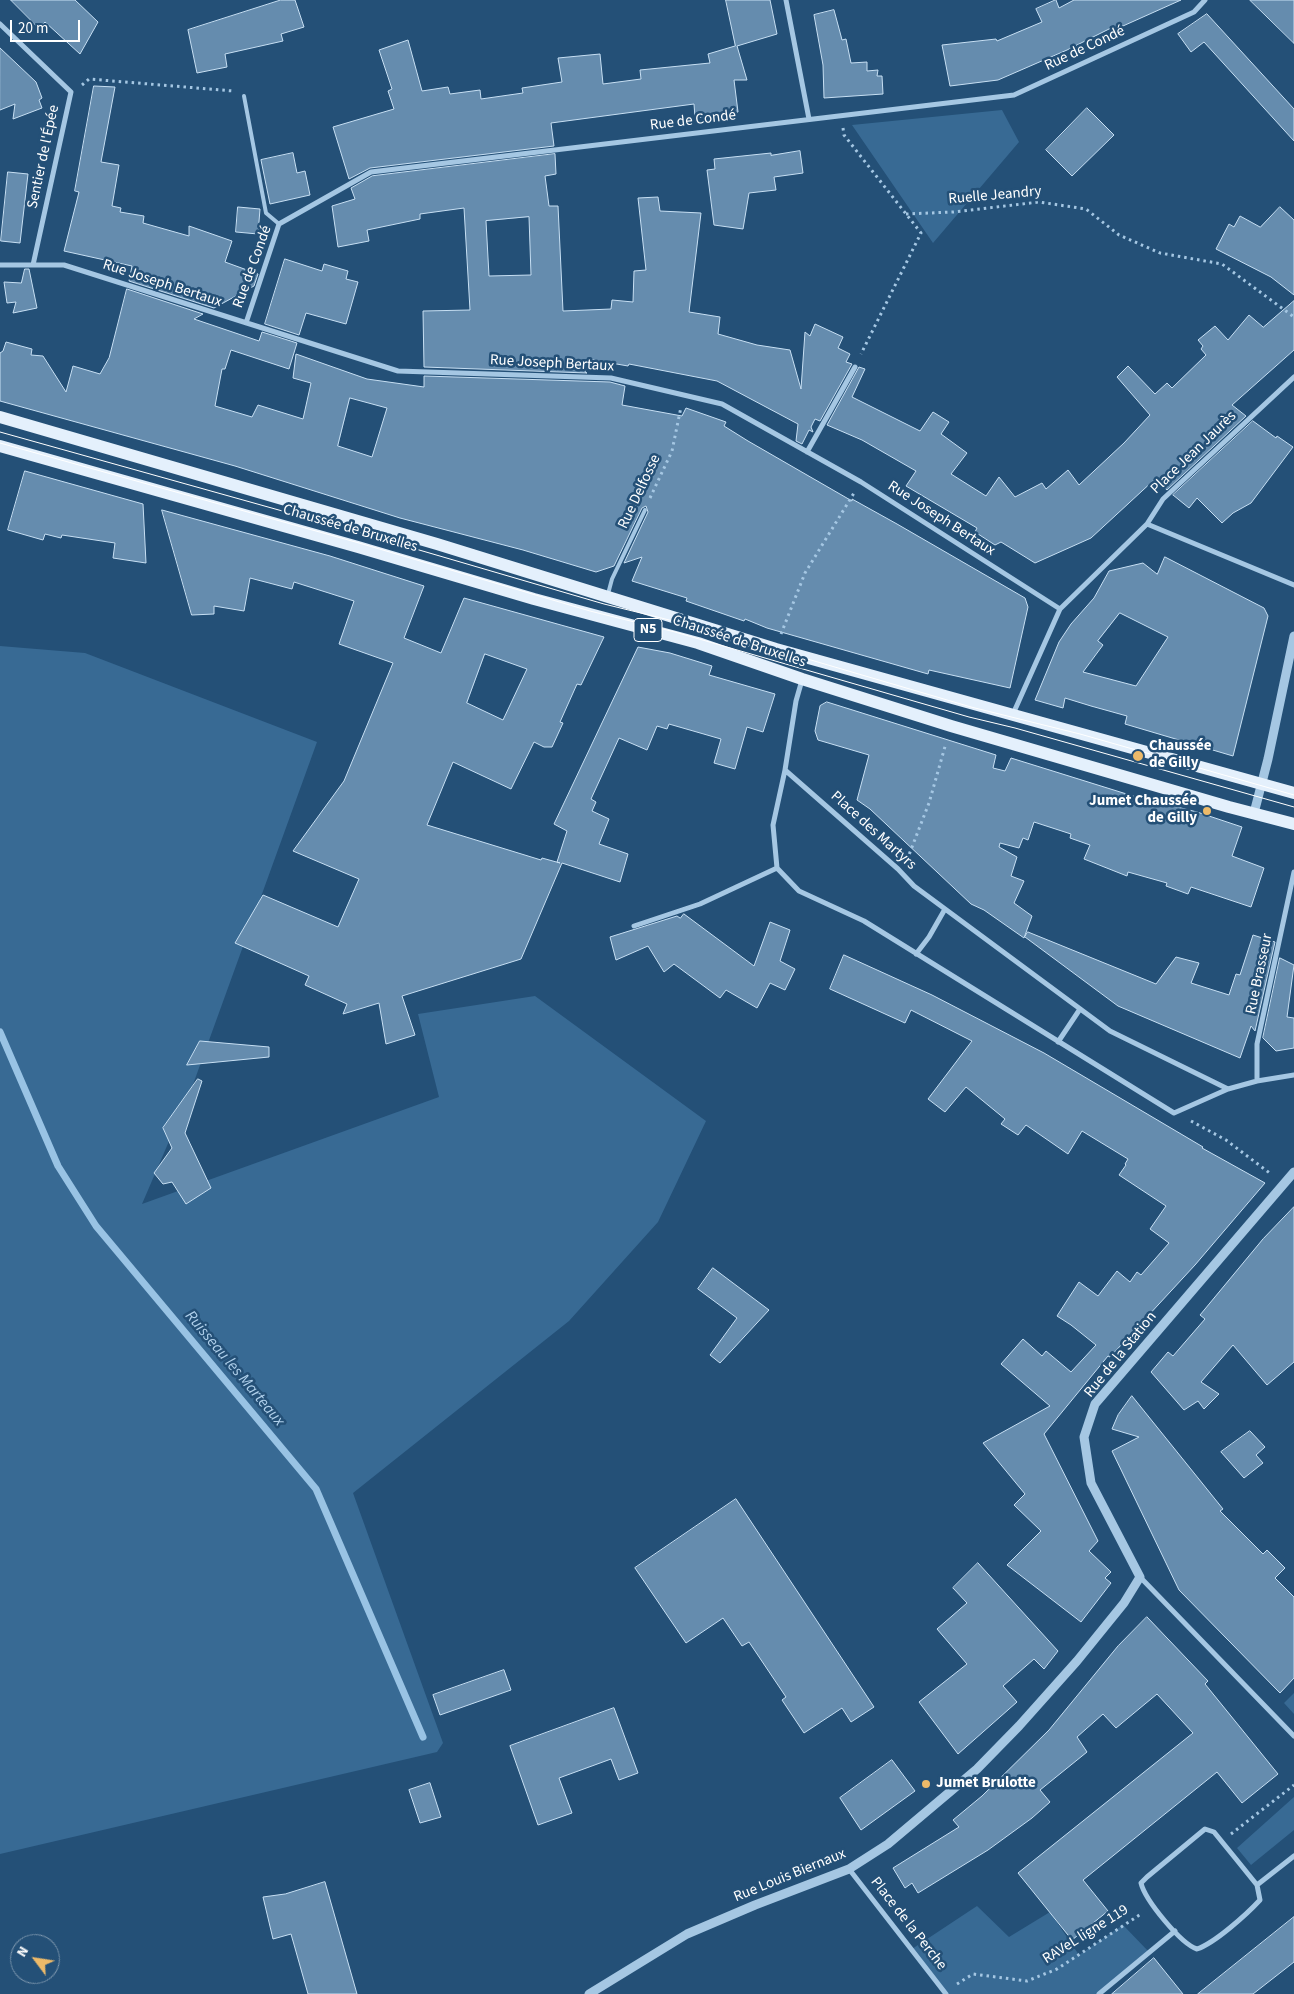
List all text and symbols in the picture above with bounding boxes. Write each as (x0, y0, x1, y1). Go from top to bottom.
scale bar (12, 10, 82, 42)
text: 20 m (18, 18, 48, 39)
street label: Rue de Condé (1042, 23, 1128, 75)
street label: Sentier de l'Épée (24, 104, 64, 210)
street label: Rue de Condé (649, 107, 737, 135)
street label: Ruelle Jeandry (948, 183, 1042, 209)
street label: Rue de Condé (230, 223, 276, 311)
street label: Rue Joseph Bertaux (100, 256, 224, 312)
street label: Rue Joseph Bertaux (489, 352, 615, 376)
street label: Place Jean Jaurès (1148, 408, 1240, 498)
street label: Rue Delfosse (615, 452, 665, 532)
street label: Rue Joseph Bertaux (884, 478, 998, 560)
street label: Chaussée de Bruxelles (281, 501, 419, 557)
street label: Chaussée de Bruxelles (670, 612, 808, 672)
road number: N5 (634, 618, 662, 642)
place label: Chaussée de Gilly (1149, 738, 1212, 773)
marker: Chaussée de Gilly (1131, 749, 1145, 763)
street label: Place des Martyrs (826, 788, 920, 874)
place label: Jumet Chaussée de Gilly (1089, 793, 1197, 828)
marker: Jumet Chaussée de Gilly (1201, 805, 1213, 817)
street label: Rue Brasseur (1243, 932, 1277, 1016)
water label: Ruisseau les Marteaux (180, 1307, 288, 1431)
street label: Rue de la Station (1081, 1308, 1161, 1402)
place label: Jumet Brulotte (936, 1775, 1036, 1793)
marker: Jumet Brulotte (920, 1778, 932, 1790)
street label: Rue Louis Biernaux (731, 1845, 849, 1907)
street label: Place de la Perche (866, 1874, 950, 1974)
street label: RAVeL ligne 119 (1040, 1901, 1132, 1969)
north arrow (10, 1934, 60, 1984)
text: N (12, 1943, 34, 1961)

